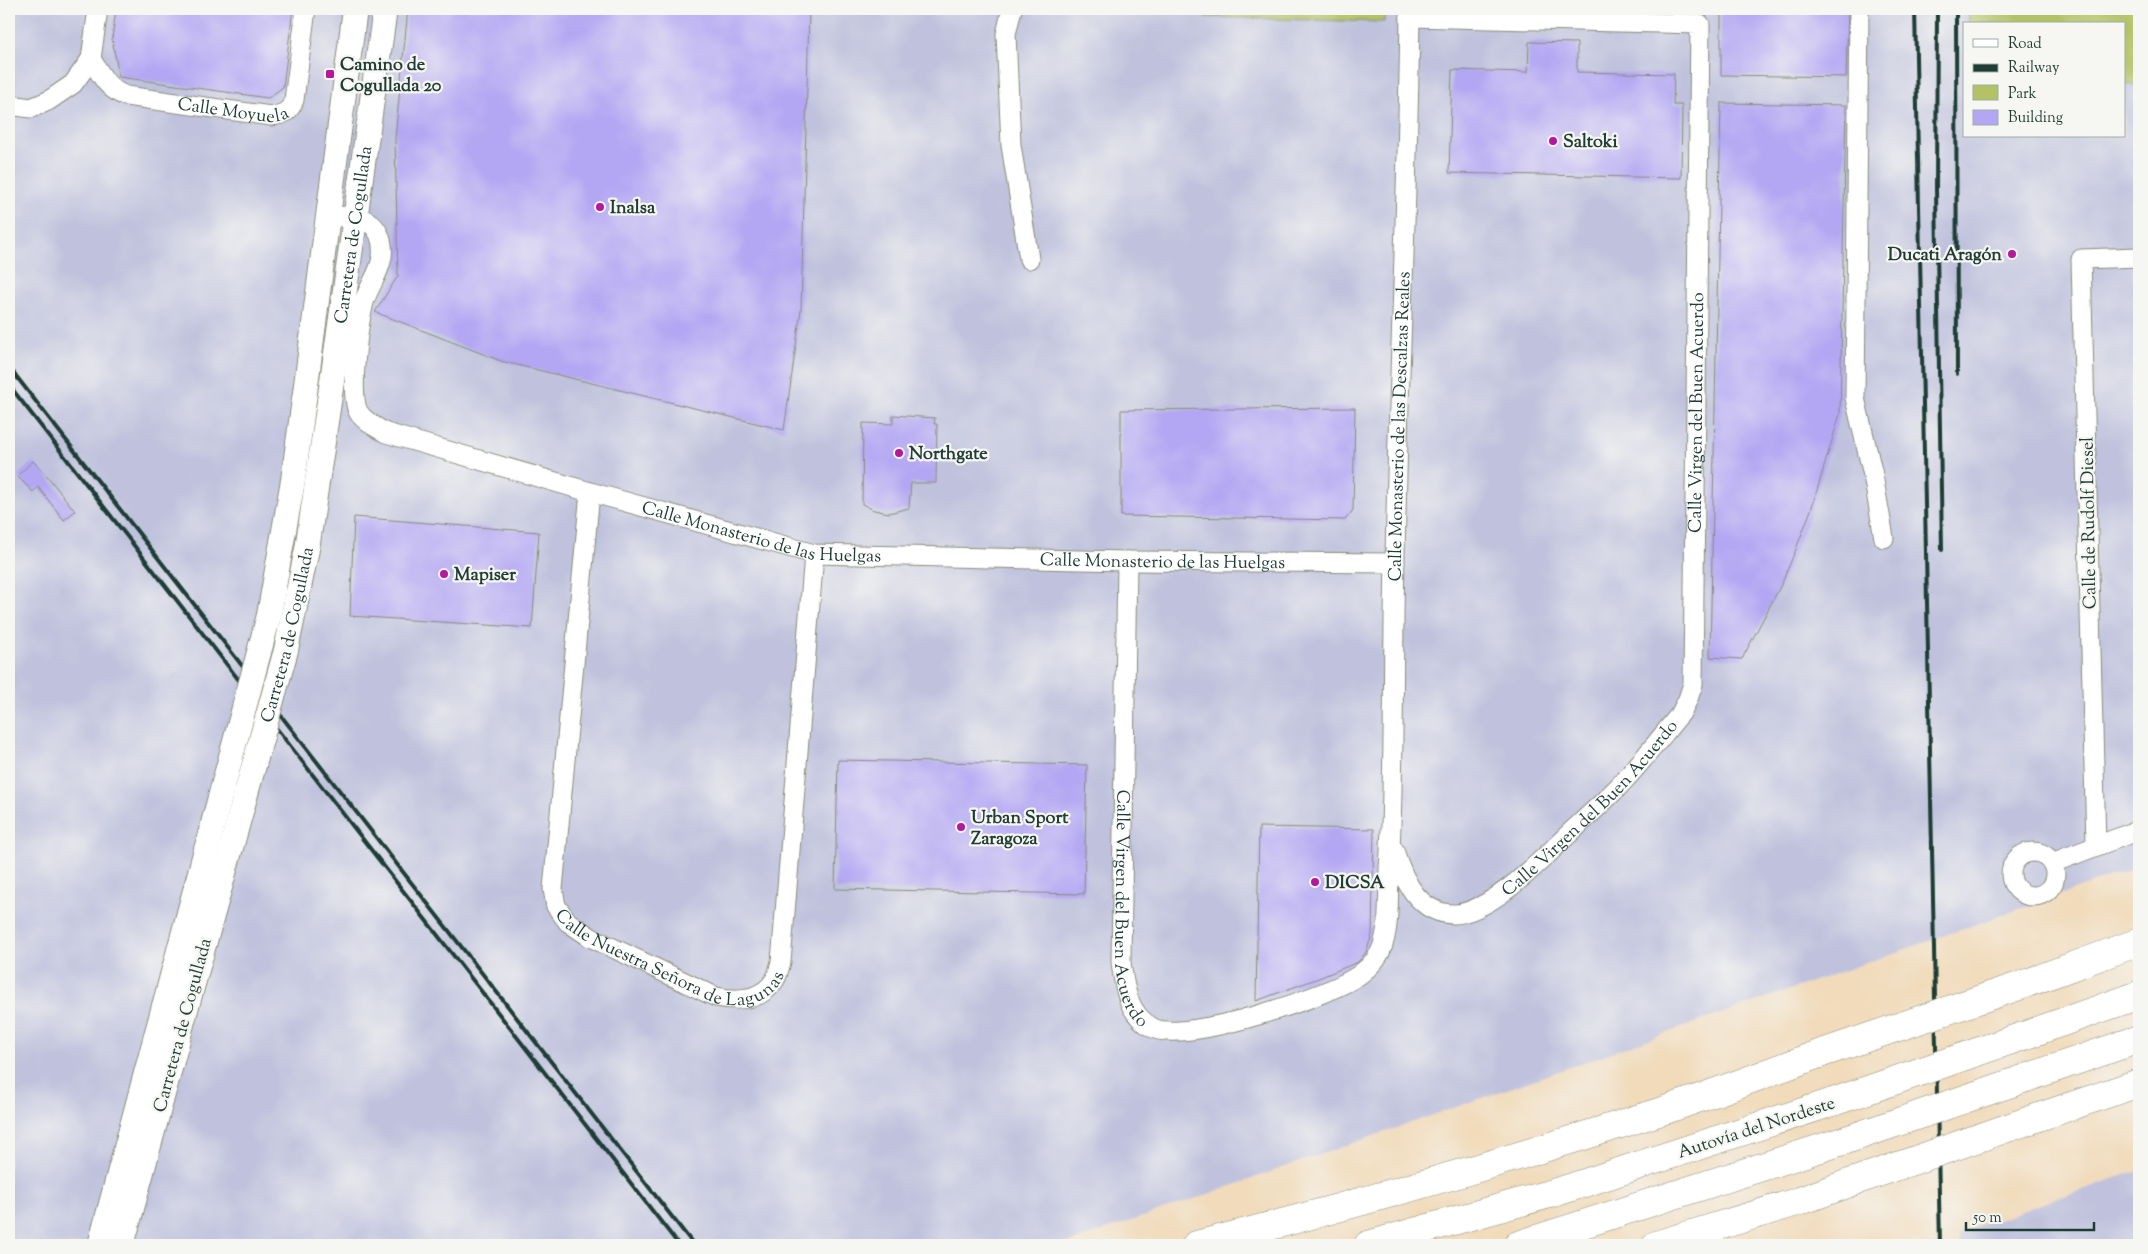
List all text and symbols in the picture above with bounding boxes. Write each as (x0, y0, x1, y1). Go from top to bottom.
legend (1963, 22, 2126, 138)
text: Road (2008, 34, 2042, 55)
place label: Camino de Cogullada 20 (340, 53, 442, 100)
text: Railway (2008, 58, 2060, 79)
marker: Camino de Cogullada 20 (324, 68, 336, 80)
text: Park (2008, 84, 2037, 105)
street label: Calle Moyuela (176, 92, 294, 131)
text: Building (2008, 108, 2063, 129)
place label: Saltoki (1563, 130, 1619, 156)
marker: Saltoki (1547, 135, 1559, 147)
street label: Carretera de Cogullada (329, 144, 380, 326)
place label: Inalsa (610, 196, 656, 222)
marker: Inalsa (594, 201, 606, 213)
place label: Ducati Aragón (1888, 243, 2002, 269)
marker: Ducati Aragón (2006, 248, 2018, 260)
street label: Calle Monasterio de las Descalzas Reales (1384, 271, 1418, 582)
street label: Calle Virgen del Buen Acuerdo (1684, 292, 1712, 533)
street label: Calle de Rudolf Diesel (2075, 437, 2105, 609)
place label: Northgate (909, 442, 988, 468)
marker: Northgate (893, 447, 905, 459)
street label: Calle Monasterio de las Huelgas (638, 496, 882, 571)
street label: Carretera de Cogullada (255, 545, 322, 726)
street label: Calle Monasterio de las Huelgas (1040, 548, 1285, 577)
place label: Mapiser (454, 563, 516, 589)
marker: Mapiser (438, 568, 450, 580)
street label: Calle Virgen del Buen Acuerdo (1497, 715, 1685, 904)
street label: Calle Virgen del Buen Acuerdo (1106, 789, 1153, 1035)
place label: Urban Sport Zaragoza (971, 806, 1069, 853)
marker: Urban Sport Zaragoza (955, 821, 967, 833)
place label: DICSA (1325, 871, 1385, 897)
marker: DICSA (1309, 876, 1321, 888)
street label: Calle Nuestra Señora de Lagunas (547, 904, 792, 1014)
street label: Carretera de Cogullada (148, 936, 220, 1115)
street label: Autovía del Nordeste (1674, 1091, 1839, 1167)
scale bar (1966, 1199, 2093, 1231)
text: 50 m (1972, 1208, 2002, 1229)

